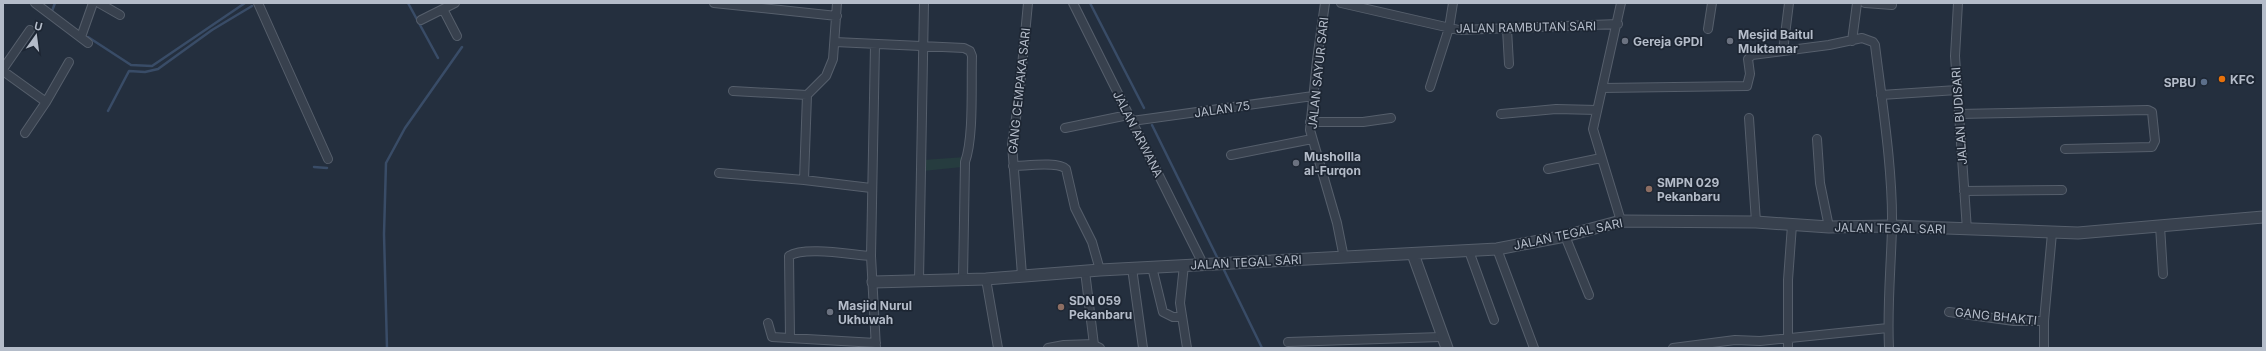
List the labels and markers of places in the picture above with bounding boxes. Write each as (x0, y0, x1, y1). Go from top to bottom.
place label: Mesjid Baitul Muktamar (1738, 27, 1813, 56)
place label: Gereja GPDI (1633, 34, 1703, 49)
marker: Gereja GPDI (1620, 36, 1630, 46)
marker: Mesjid Baitul Muktamar (1725, 36, 1735, 46)
place label: KFC (2230, 72, 2255, 87)
marker: KFC (2217, 74, 2227, 84)
place label: SPBU (2164, 75, 2196, 90)
marker: SPBU (2199, 77, 2209, 87)
place label: Mushollla al-Furqon (1304, 149, 1361, 178)
marker: Mushollla al-Furqon (1291, 158, 1301, 168)
place label: SMPN 029 Pekanbaru (1657, 175, 1720, 204)
marker: SMPN 029 Pekanbaru (1644, 184, 1654, 194)
place label: SDN 059 Pekanbaru (1069, 293, 1132, 322)
place label: Masjid Nurul Ukhuwah (838, 298, 912, 327)
marker: SDN 059 Pekanbaru (1056, 302, 1066, 312)
marker: Masjid Nurul Ukhuwah (825, 307, 835, 317)

